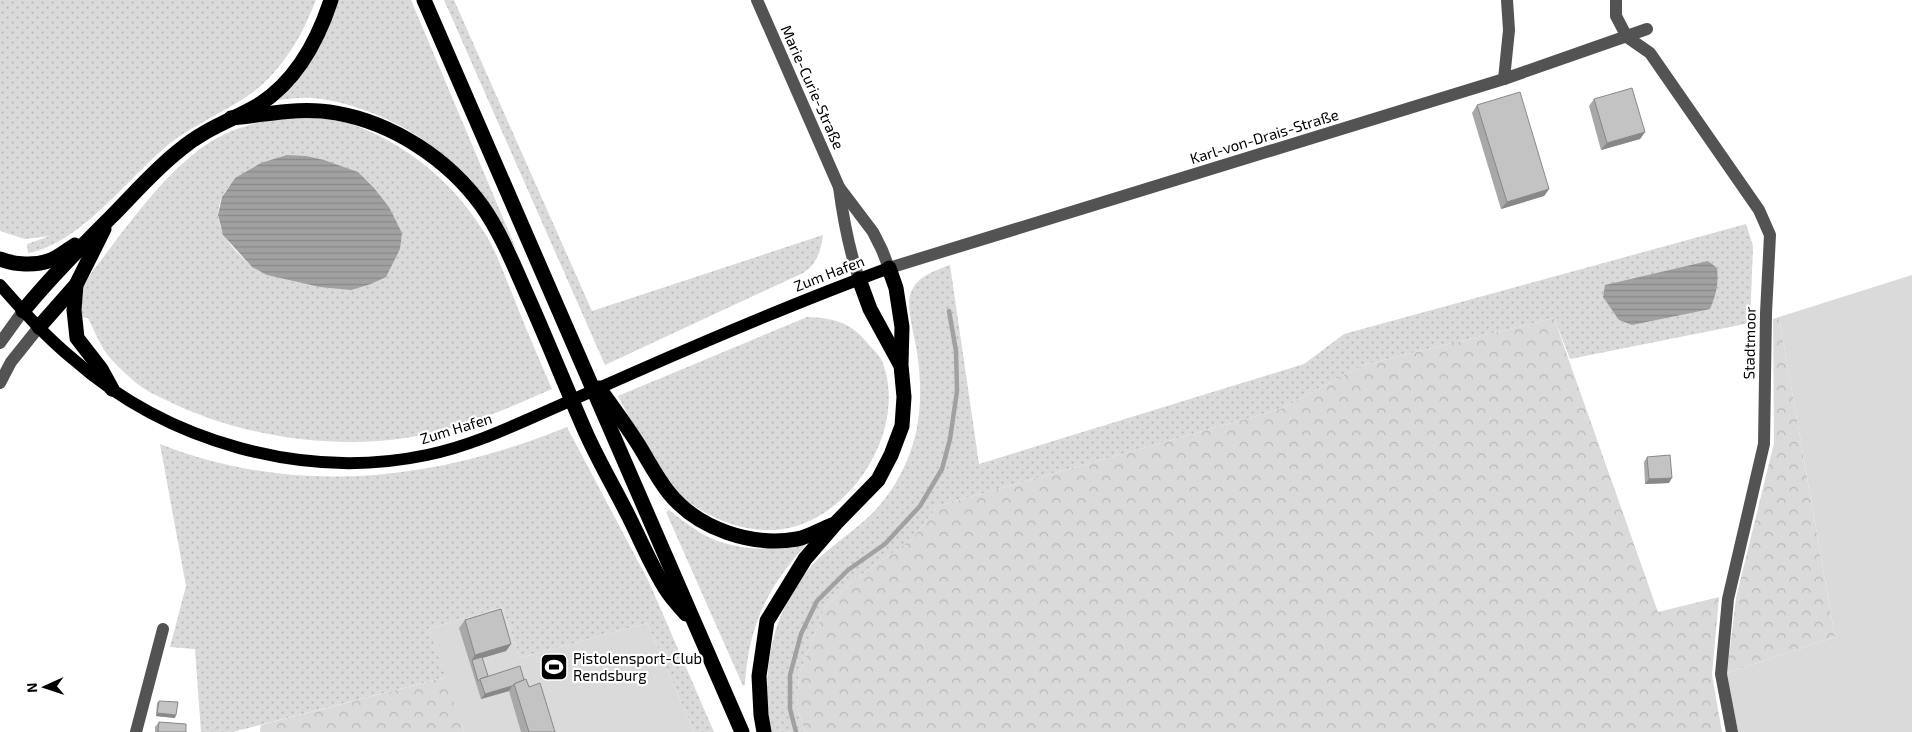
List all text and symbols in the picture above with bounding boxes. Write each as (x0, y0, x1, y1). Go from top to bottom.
street label: Marie-Curie-Straße (778, 22, 848, 152)
street label: Karl-von-Drais-Straße (1188, 105, 1340, 167)
street label: Zum Hafen (791, 251, 867, 295)
street label: Stadtmoor (1739, 306, 1759, 380)
street label: Zum Hafen (418, 409, 494, 447)
place label: Pistolensport-Club Rendsburg (573, 649, 702, 684)
sports icon: Pistolensport-Club Rendsburg (539, 652, 569, 682)
north arrow (20, 662, 70, 712)
text: N (23, 682, 40, 693)

